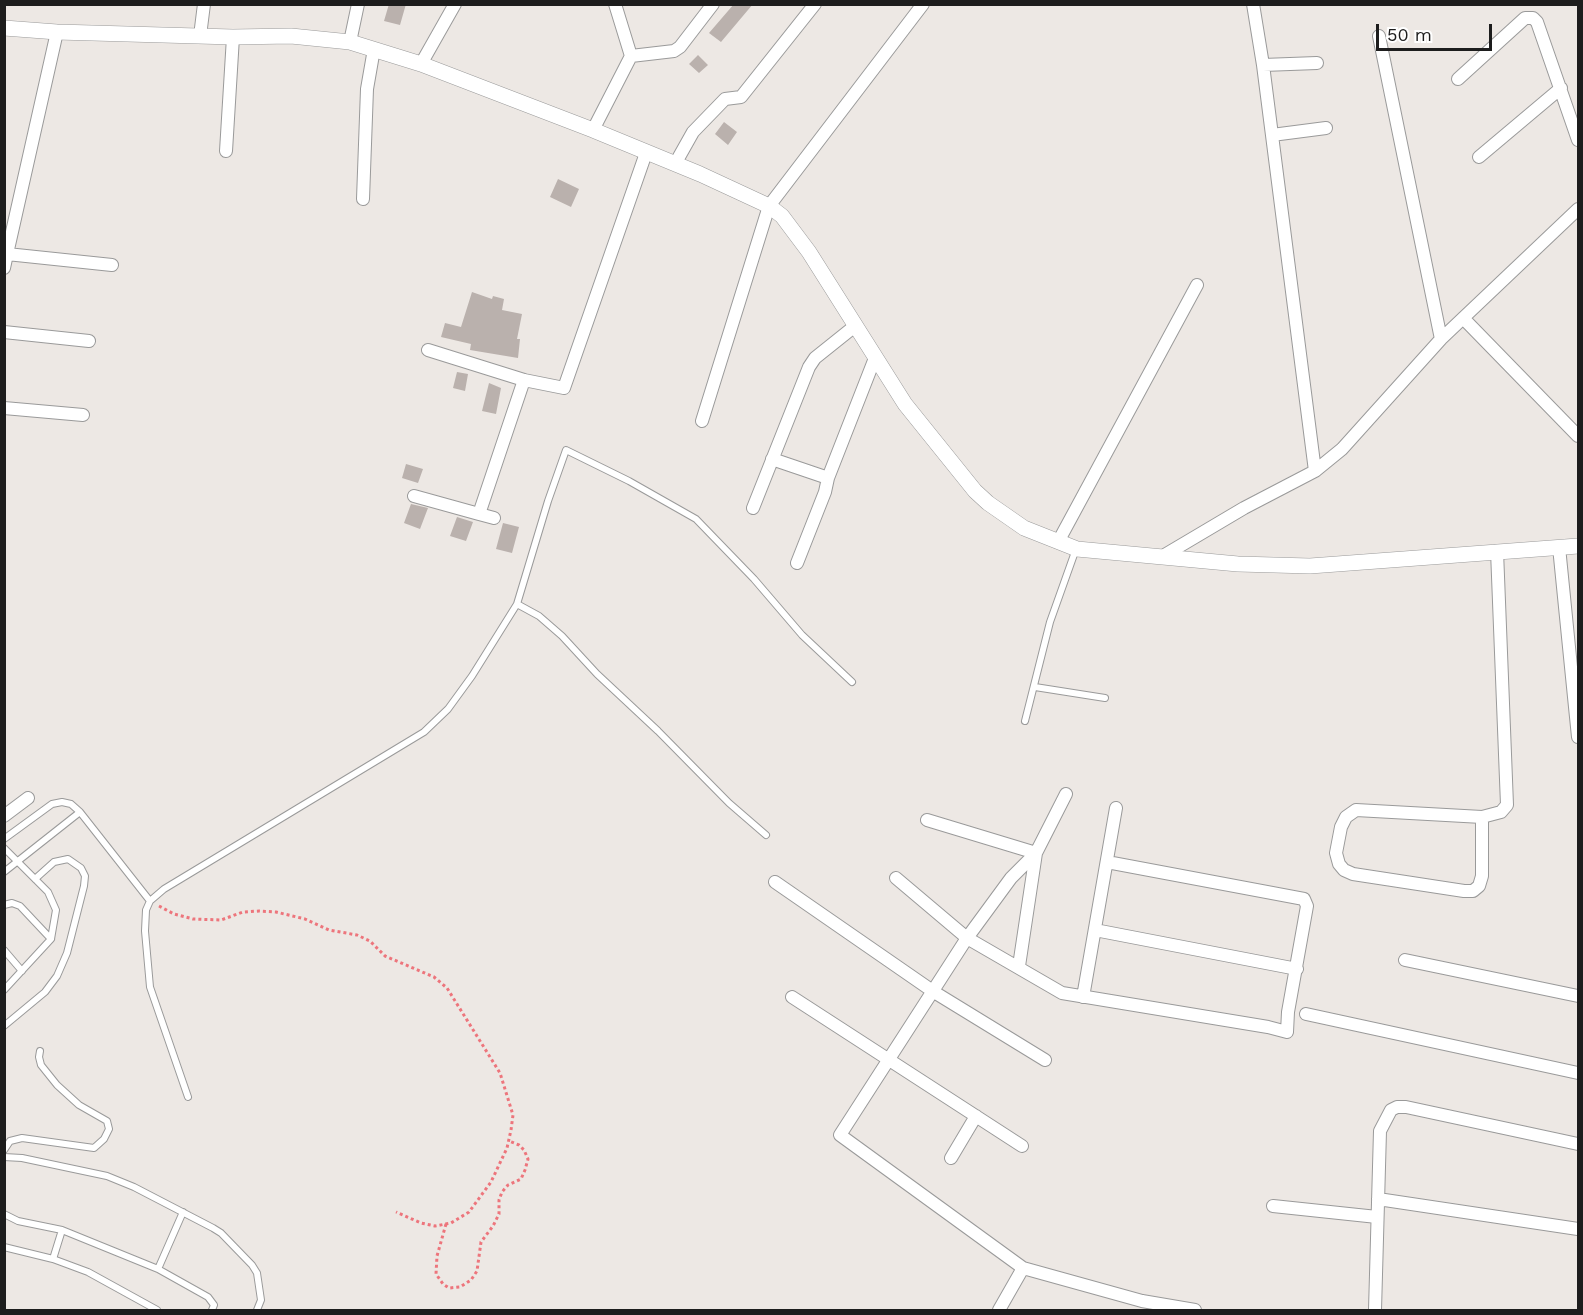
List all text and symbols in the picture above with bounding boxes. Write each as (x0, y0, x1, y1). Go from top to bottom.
scale bar (1379, 12, 1494, 50)
text: 50 m (1387, 24, 1432, 45)

